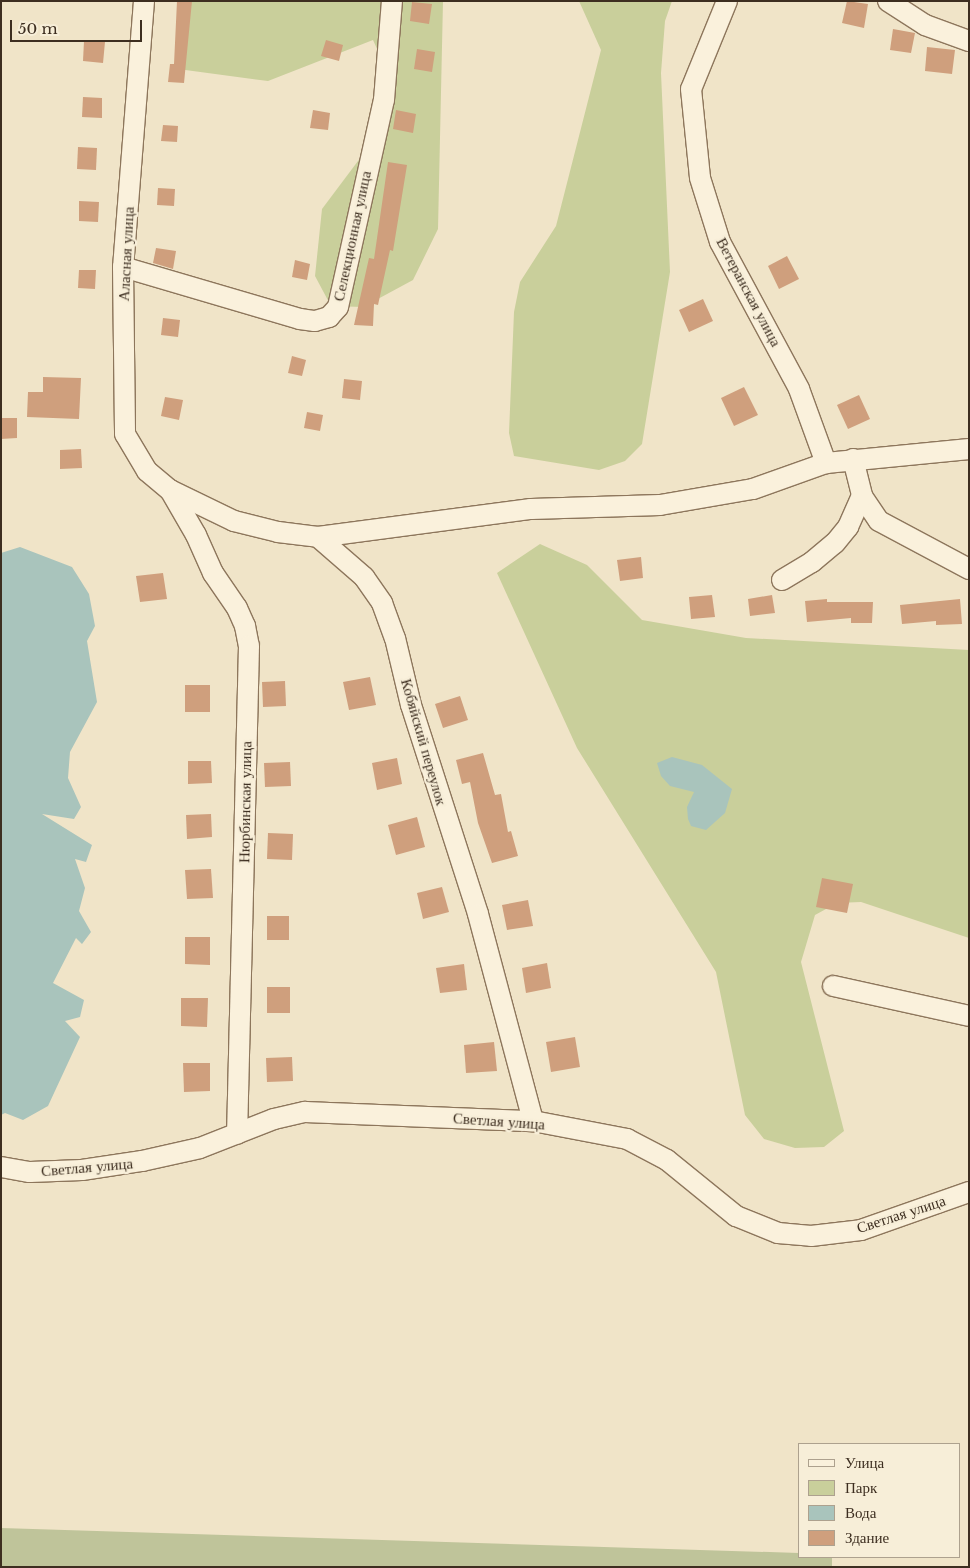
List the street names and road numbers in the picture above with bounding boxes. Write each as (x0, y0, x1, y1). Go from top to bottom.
street label: Селекционная улица (329, 169, 375, 303)
street label: Аласная улица (115, 206, 137, 302)
street label: Ветеранская улица (713, 234, 785, 350)
street label: Кобяйский переулок (397, 677, 451, 807)
street label: Нюрбинская улица (235, 741, 255, 863)
street label: Светлая улица (452, 1109, 546, 1133)
street label: Светлая улица (40, 1154, 134, 1180)
street label: Светлая улица (854, 1191, 948, 1237)

